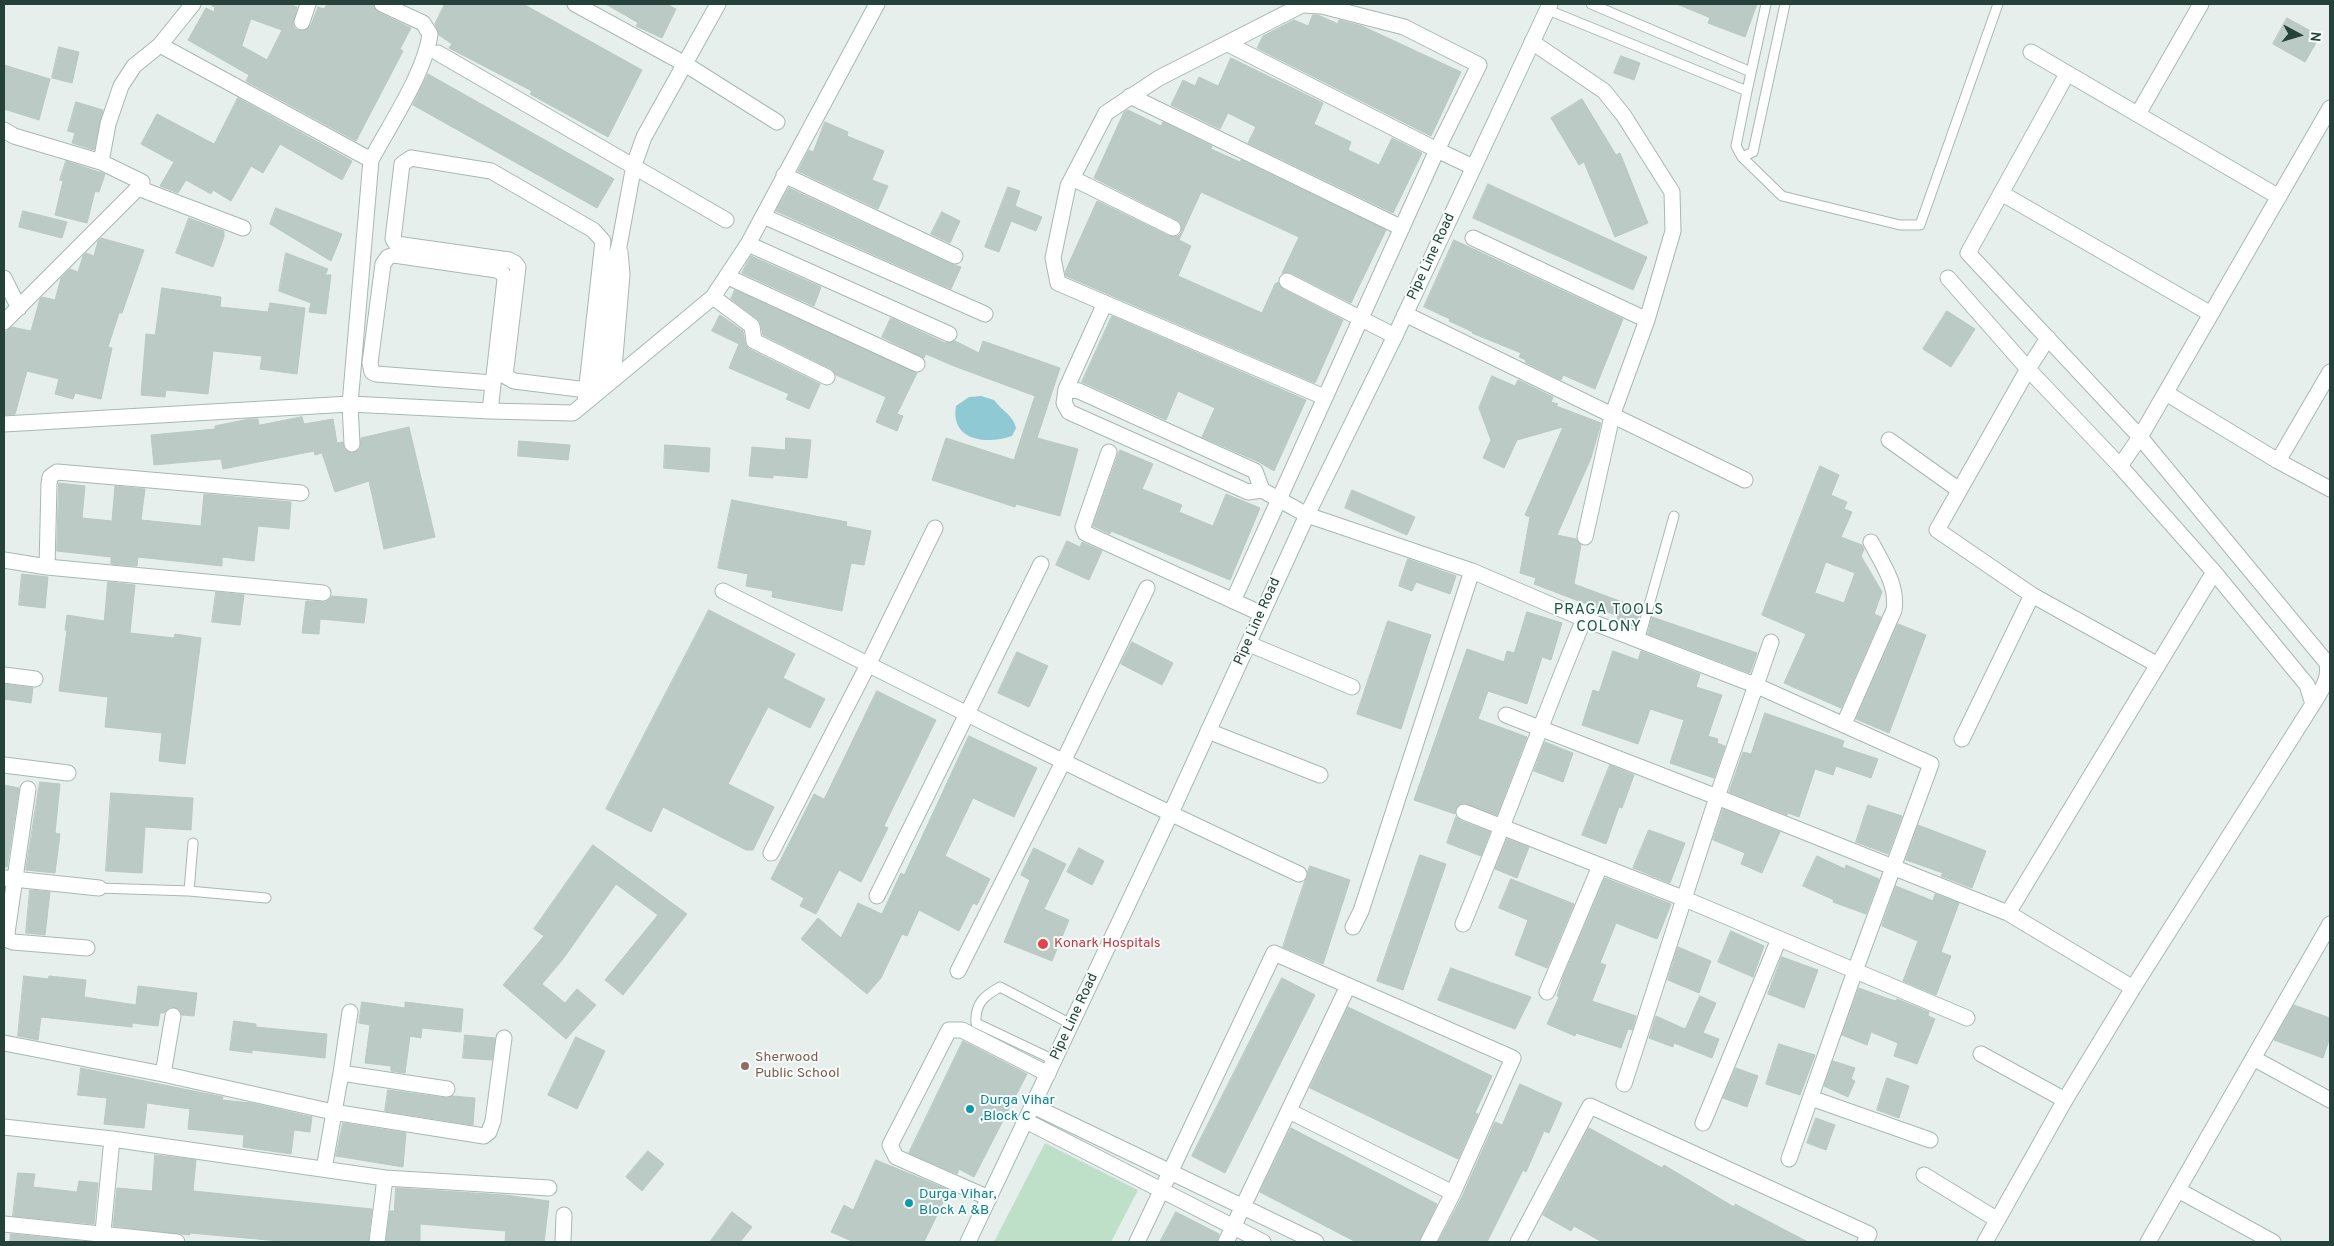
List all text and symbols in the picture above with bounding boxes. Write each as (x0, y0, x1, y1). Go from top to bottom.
north arrow (2274, 10, 2324, 60)
text: N (2305, 31, 2323, 43)
street label: Pipe Line Road (1405, 211, 1459, 303)
street label: Pipe Line Road (1231, 576, 1285, 668)
district label: PRAGA TOOLS COLONY (1552, 602, 1666, 637)
place label: Konark Hospitals (1054, 936, 1161, 952)
marker: Konark Hospitals (1036, 937, 1050, 951)
street label: Pipe Line Road (1048, 971, 1102, 1063)
place label: Sherwood Public School (755, 1050, 840, 1082)
marker: Sherwood Public School (739, 1060, 751, 1072)
place label: Durga Vihar ,Block C (980, 1093, 1055, 1126)
marker: Durga Vihar ,Block C (964, 1103, 976, 1115)
place label: Durga Vihar, Block A &B (919, 1187, 997, 1220)
marker: Durga Vihar, Block A &B (903, 1197, 915, 1209)

